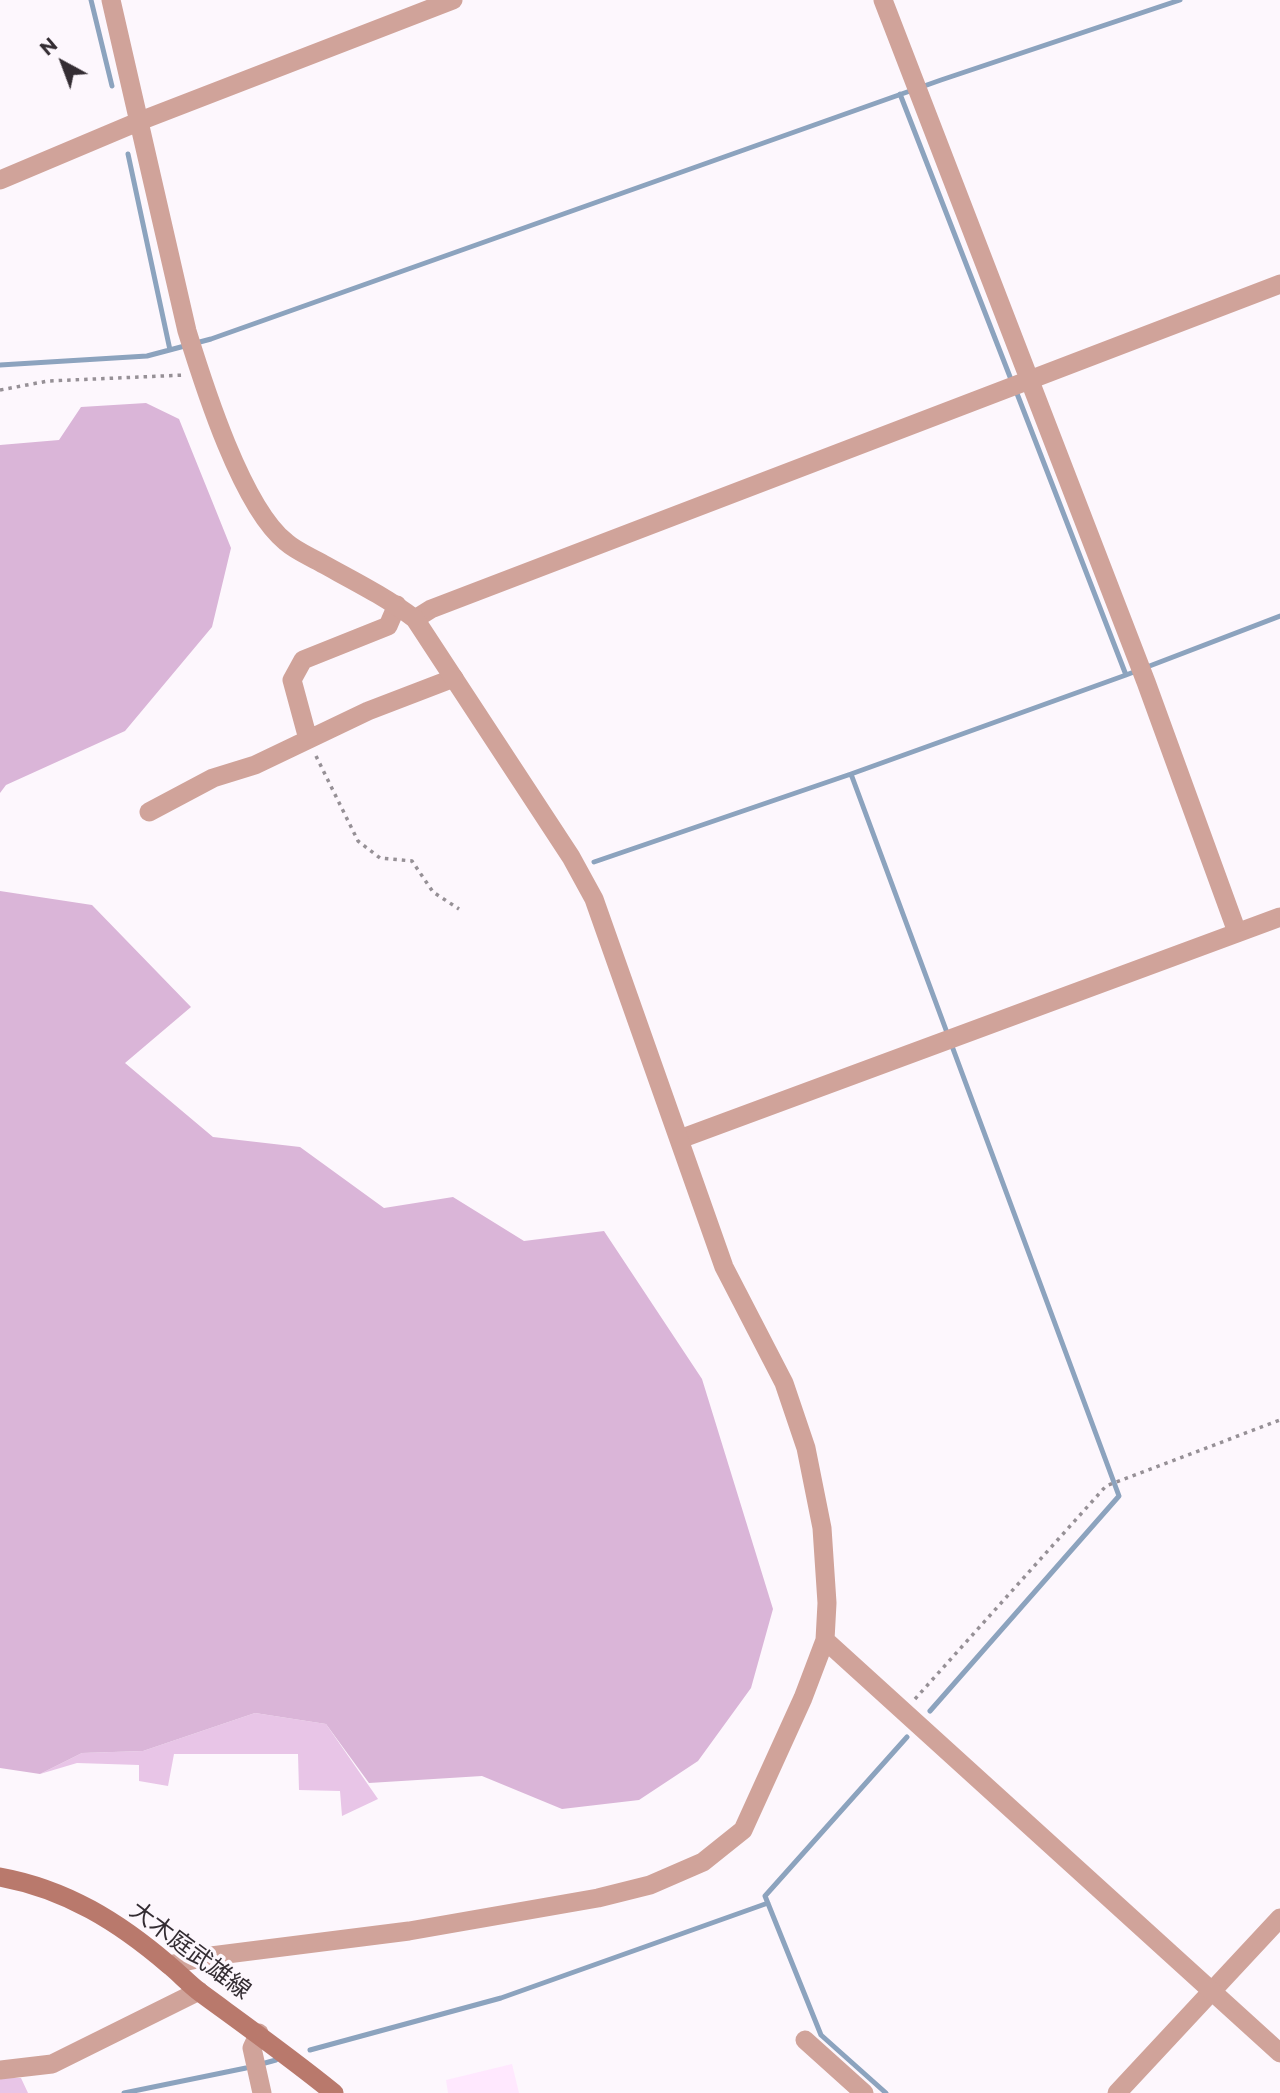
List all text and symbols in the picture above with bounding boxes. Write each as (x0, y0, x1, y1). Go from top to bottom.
north arrow (28, 28, 98, 98)
text: N (36, 33, 62, 60)
street label: 大木庭武雄線 (124, 1896, 256, 2006)

